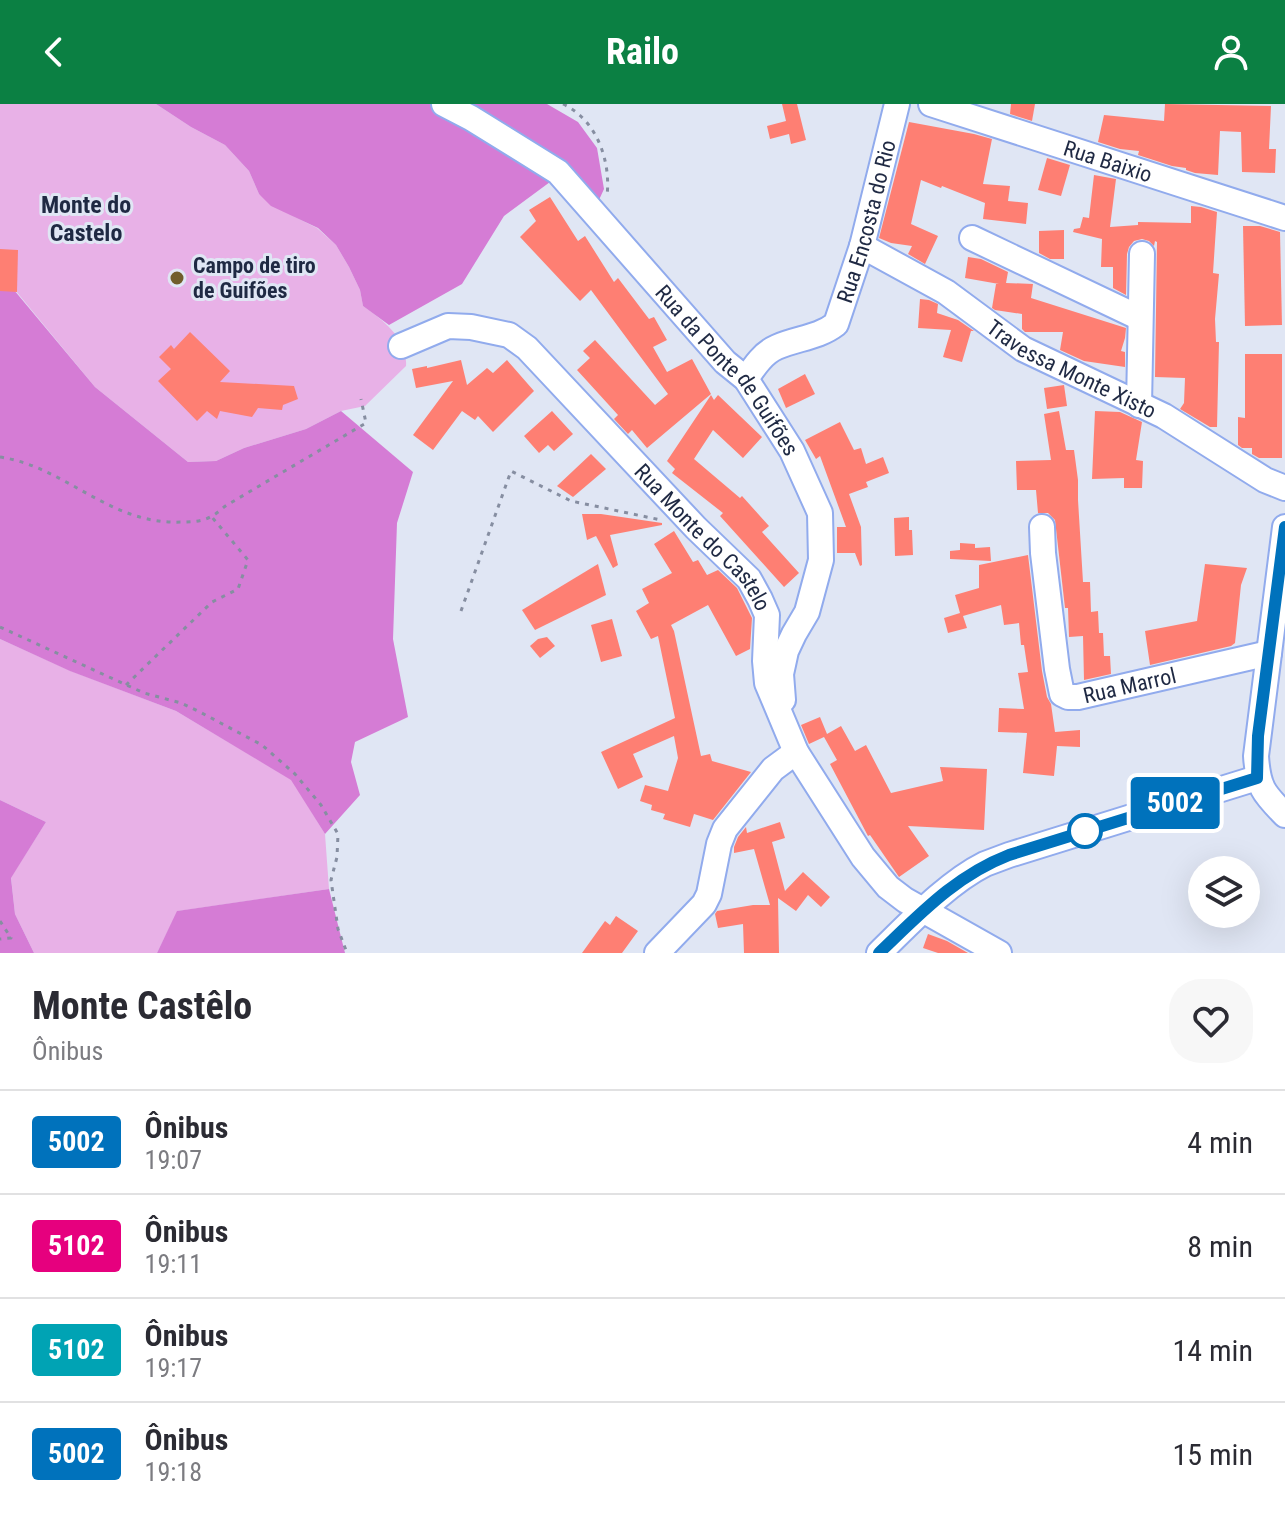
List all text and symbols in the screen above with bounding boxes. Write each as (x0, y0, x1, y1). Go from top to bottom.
icon: back (32, 30, 76, 74)
icon: person (1209, 30, 1253, 74)
text: Railo (606, 31, 679, 73)
street label: Rua Baixio (1061, 136, 1155, 187)
street label: Rua Encosta do Rio (832, 137, 901, 306)
district label: Monte do Castelo (41, 191, 131, 247)
place label: Campo de tiro de Guifões (193, 253, 316, 303)
marker: Campo de tiro de Guifões (168, 269, 186, 287)
street label: Rua da Ponte de Guifões (650, 280, 803, 460)
street label: Travessa Monte Xisto (982, 315, 1160, 423)
street label: Rua Monte do Castelo (629, 459, 775, 614)
street label: Rua Marrol (1081, 663, 1179, 708)
line badge: 5002 (1119, 777, 1231, 829)
text: 5002 (1147, 786, 1203, 819)
unlabelled marker (1068, 814, 1102, 848)
map controls (1188, 856, 1260, 928)
button: layers (1188, 856, 1260, 928)
button: heart (1169, 979, 1253, 1063)
text: Monte Castêlo (32, 984, 252, 1028)
text: Ônibus (32, 1036, 103, 1066)
text: Ônibus (145, 1110, 228, 1145)
text: 5002 (48, 1125, 105, 1158)
text: 4 min (1187, 1125, 1253, 1160)
text: 19:07 (145, 1145, 202, 1175)
text: Ônibus (145, 1214, 228, 1249)
text: 5102 (48, 1229, 105, 1262)
text: 8 min (1187, 1229, 1253, 1264)
text: 19:11 (145, 1249, 202, 1279)
text: Ônibus (145, 1318, 228, 1353)
text: 5102 (48, 1333, 105, 1366)
text: 14 min (1172, 1333, 1253, 1368)
text: 19:17 (145, 1353, 202, 1383)
text: Ônibus (145, 1422, 228, 1457)
text: 5002 (48, 1437, 105, 1470)
text: 15 min (1172, 1437, 1253, 1472)
text: 19:18 (145, 1457, 202, 1487)

